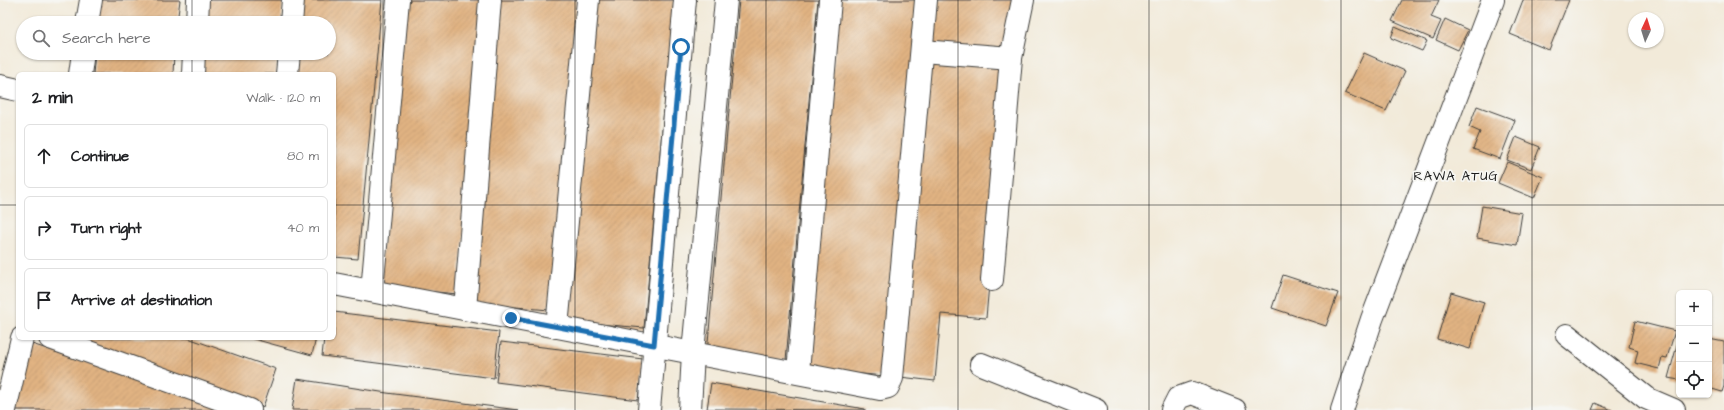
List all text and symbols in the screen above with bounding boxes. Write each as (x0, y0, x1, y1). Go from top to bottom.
north arrow (1628, 12, 1664, 48)
search box (16, 16, 336, 60)
icon: search (30, 27, 52, 49)
text: Search here (62, 28, 151, 49)
route start (672, 38, 690, 56)
text: 2 min (32, 86, 73, 110)
text: Walk · 120 m (246, 89, 320, 107)
icon: ahead (33, 145, 55, 167)
text: Continue (71, 146, 129, 167)
text: 80 m (287, 147, 319, 165)
district label: RAWA ATUG (1413, 167, 1499, 185)
icon: right (33, 217, 55, 239)
text: Turn right (71, 218, 142, 239)
text: 40 m (287, 219, 319, 237)
icon: arrive (33, 289, 55, 311)
text: Arrive at destination (71, 290, 212, 311)
map controls (1676, 290, 1712, 398)
button: + (1676, 290, 1712, 326)
route end (502, 309, 520, 327)
button: − (1676, 326, 1712, 362)
button: locate (1676, 362, 1712, 398)

